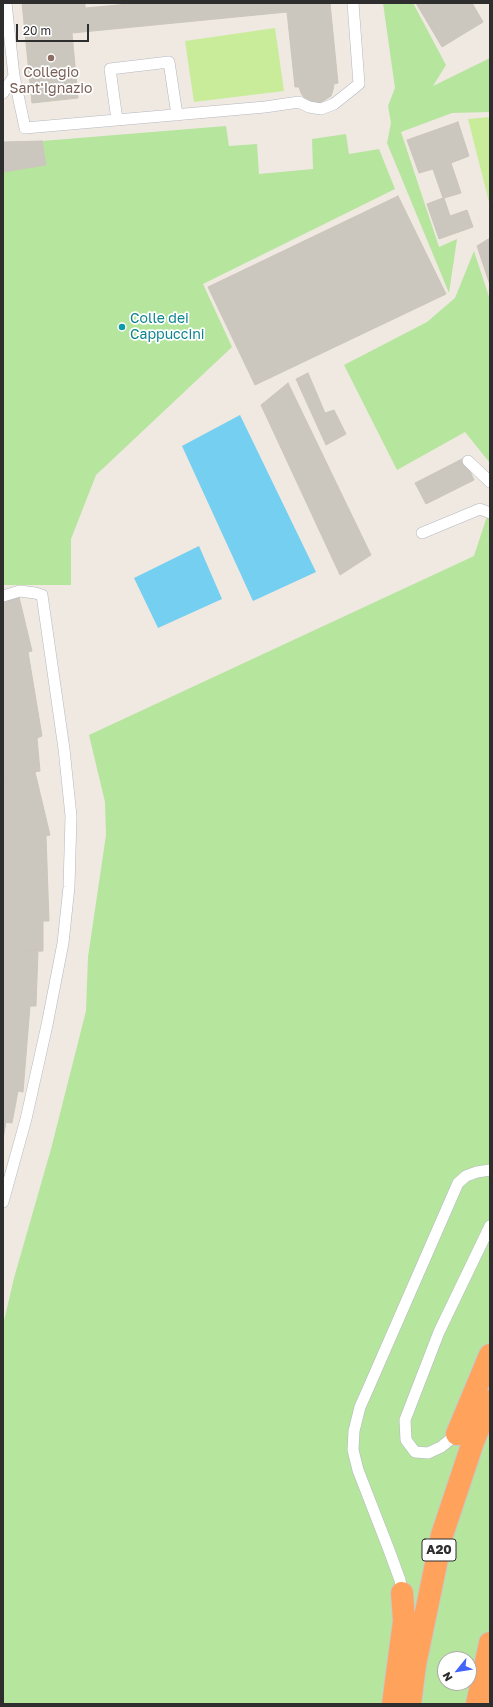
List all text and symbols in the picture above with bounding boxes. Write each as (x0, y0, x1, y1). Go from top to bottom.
scale bar (18, 16, 91, 42)
text: 20 m (23, 23, 51, 38)
marker: Collegio Sant'Ignazio (46, 53, 56, 63)
place label: Collegio Sant'Ignazio (10, 65, 92, 98)
place label: Colle dei Cappuccini (130, 311, 204, 344)
marker: Colle dei Cappuccini (117, 322, 127, 332)
road number: A20 (422, 1539, 456, 1561)
north arrow (437, 1651, 477, 1691)
text: N (439, 1670, 455, 1684)

